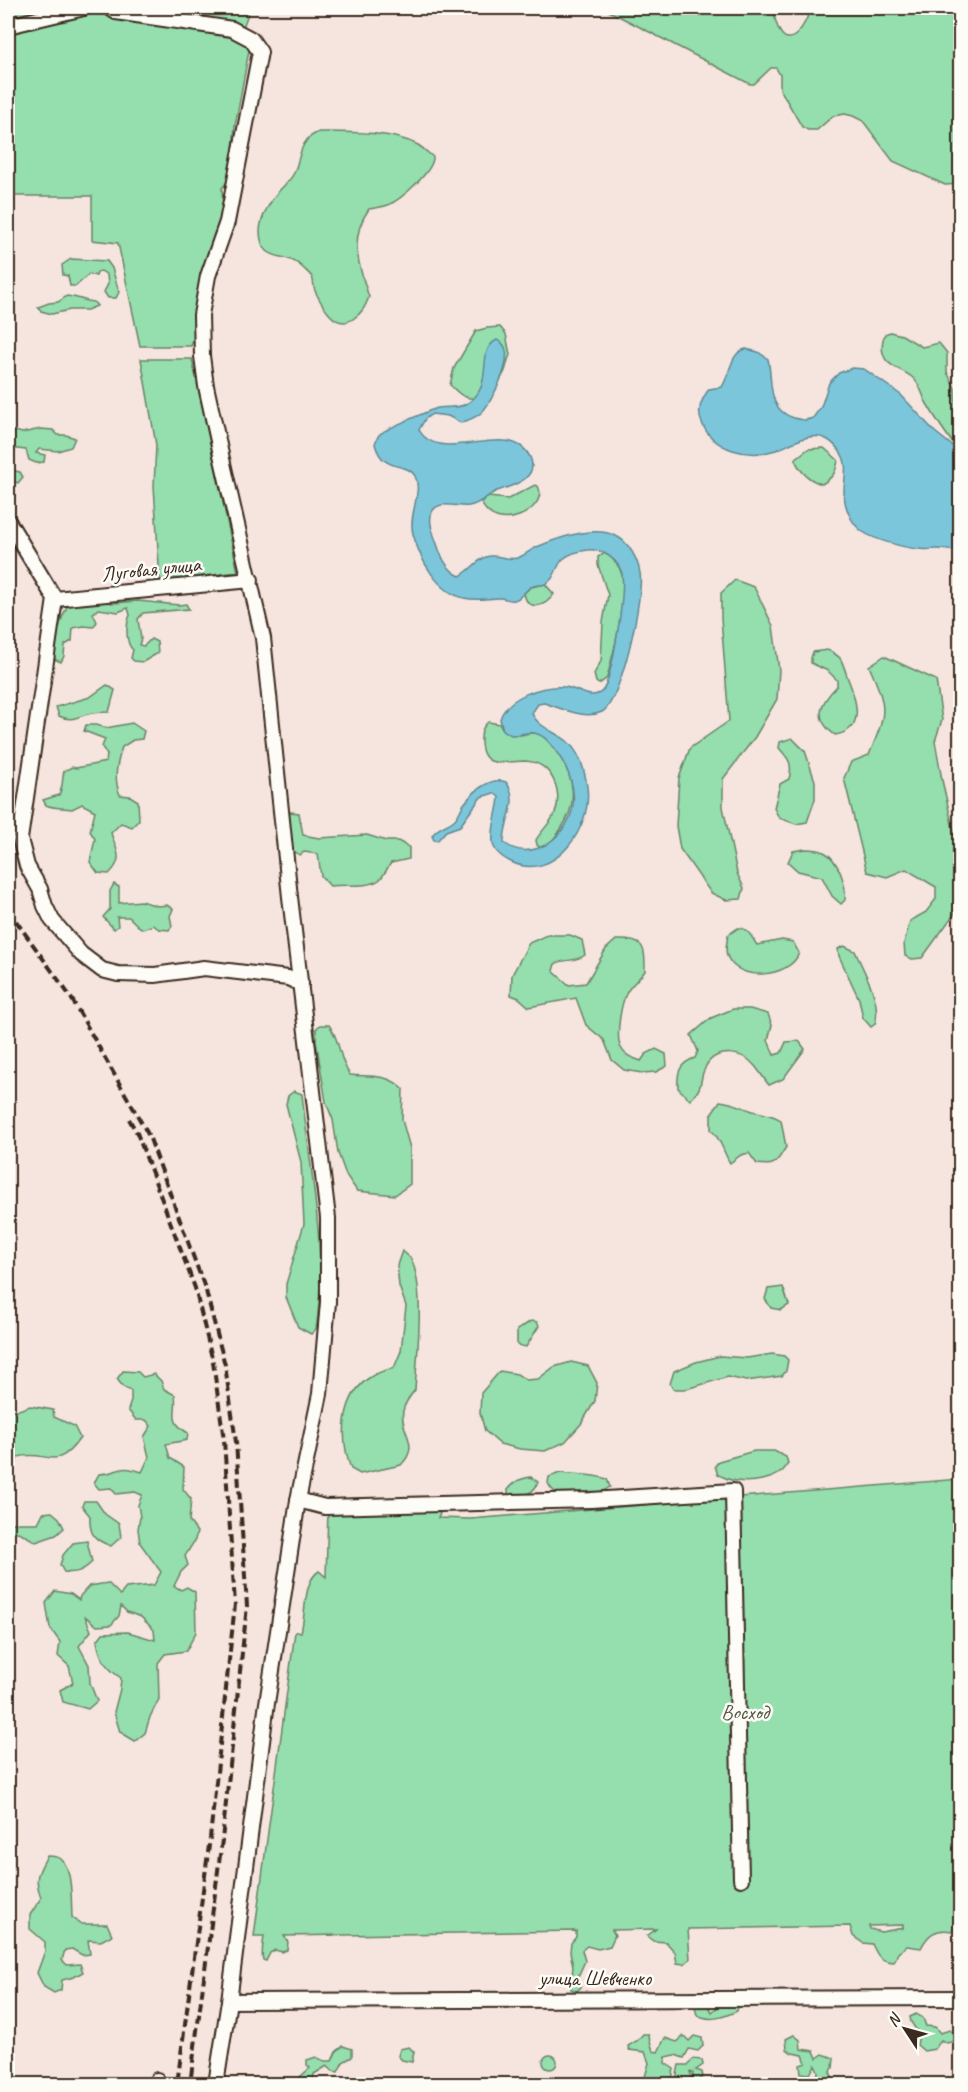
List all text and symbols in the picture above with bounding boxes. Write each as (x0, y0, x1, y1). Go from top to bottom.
street label: Луговая улица (100, 551, 204, 587)
park label: Восход (721, 1699, 771, 1725)
street label: улица Шевченко (537, 1965, 653, 1991)
north arrow (875, 1999, 935, 2059)
text: N (883, 2008, 906, 2031)

